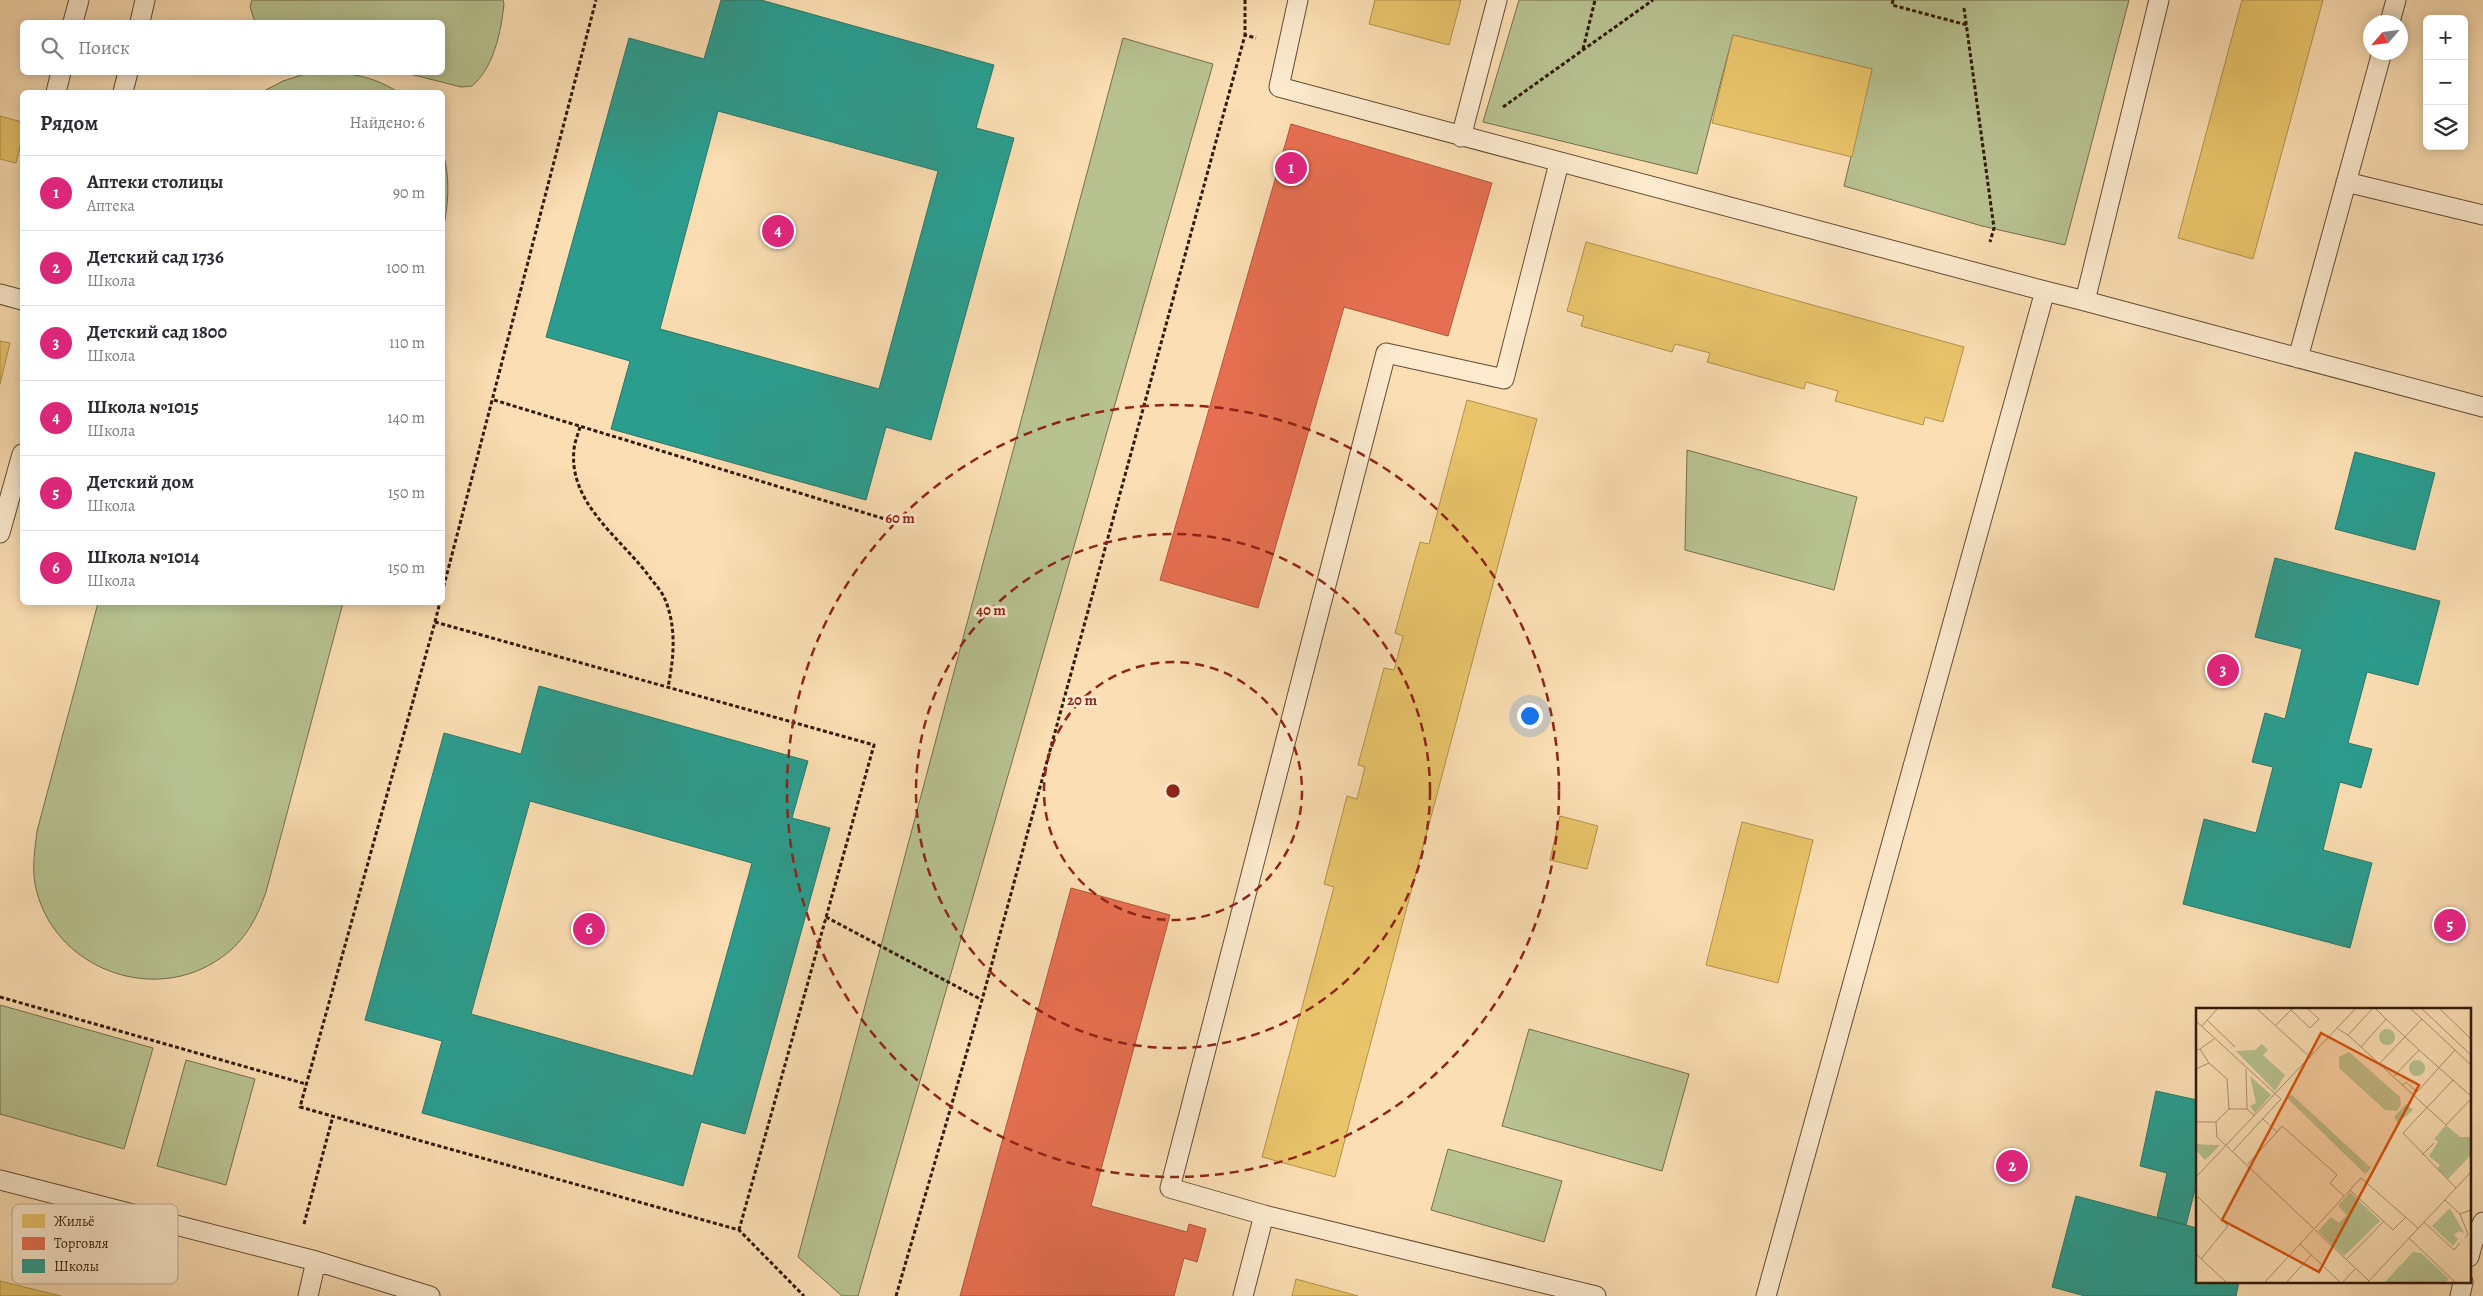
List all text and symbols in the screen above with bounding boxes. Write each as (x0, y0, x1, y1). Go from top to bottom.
north arrow (2363, 15, 2408, 60)
map controls (2423, 15, 2468, 150)
button: + (2423, 15, 2468, 60)
search box (20, 20, 445, 75)
icon: search (38, 34, 66, 62)
text: Поиск (78, 35, 130, 61)
button: − (2423, 60, 2468, 105)
button: layers (2423, 105, 2468, 150)
text: Рядом (40, 109, 98, 137)
text: Найдено: 6 (350, 112, 425, 134)
pin: 1 (1275, 149, 1307, 187)
text: Аптеки столицы (87, 169, 224, 195)
text: 1 (53, 182, 59, 204)
text: 90 m (393, 182, 425, 204)
text: Аптека (87, 195, 135, 217)
pin: 4 (762, 212, 794, 250)
text: Детский сад 1736 (87, 244, 224, 270)
text: 2 (52, 257, 60, 279)
text: 100 m (386, 257, 425, 279)
text: Школа (87, 270, 135, 292)
text: Детский сад 1800 (87, 319, 227, 345)
text: 3 (53, 332, 59, 354)
text: 110 m (389, 332, 425, 354)
text: Школа (87, 345, 135, 367)
text: Школа №1015 (87, 394, 199, 420)
text: 4 (52, 407, 60, 429)
text: 140 m (387, 407, 425, 429)
text: Школа (87, 420, 135, 442)
text: Детский дом (87, 469, 194, 495)
text: 5 (53, 482, 59, 504)
text: 150 m (388, 482, 425, 504)
text: Школа (87, 495, 135, 517)
text: 60 m (885, 508, 915, 528)
text: Школа №1014 (87, 544, 200, 570)
text: 6 (52, 557, 60, 579)
text: 150 m (388, 557, 425, 579)
text: Школа (87, 570, 135, 592)
text: 40 m (976, 600, 1006, 620)
pin: 3 (2207, 651, 2239, 689)
text: 20 m (1067, 690, 1097, 710)
your location (1517, 703, 1543, 729)
centre of rings (1164, 782, 1182, 800)
pin: 5 (2434, 906, 2466, 944)
pin: 6 (573, 910, 605, 948)
inset map (2196, 1008, 2470, 1284)
pin: 2 (1996, 1147, 2028, 1185)
legend (12, 1204, 178, 1284)
text: Жильё (54, 1212, 94, 1231)
text: Торговля (54, 1234, 109, 1253)
text: Школы (54, 1257, 99, 1276)

